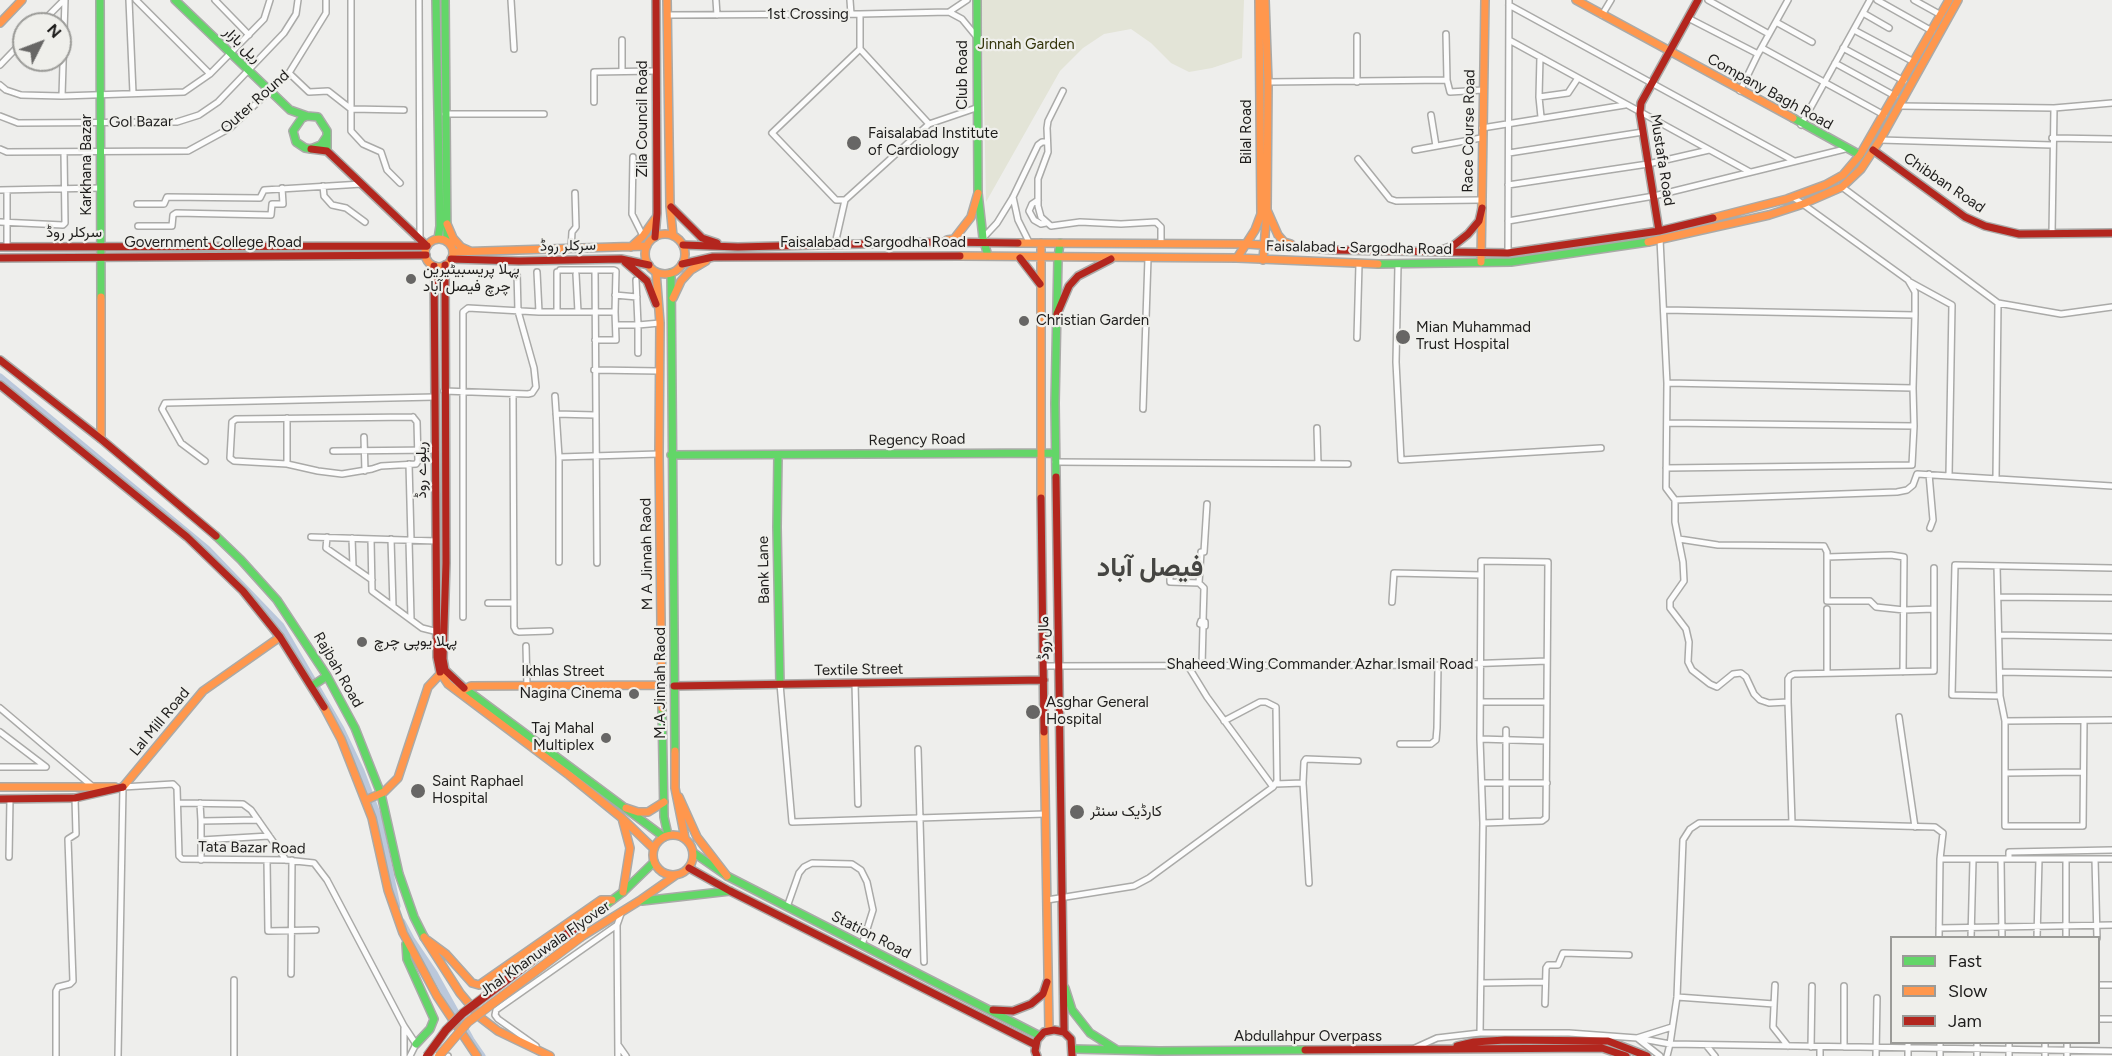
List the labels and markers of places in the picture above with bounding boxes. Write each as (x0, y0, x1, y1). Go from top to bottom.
place label: Faisalabad Institute of Cardiology (868, 125, 998, 160)
marker: Faisalabad Institute of Cardiology (845, 134, 863, 152)
place label: پہلا پریسبیٹیرین چرچ فیصل آباد (423, 261, 520, 296)
marker: پہلا پریسبیٹیرین چرچ فیصل آباد (404, 272, 418, 286)
place label: Christian Garden (1036, 312, 1149, 330)
marker: Christian Garden (1017, 314, 1031, 328)
place label: Mian Muhammad Trust Hospital (1416, 319, 1531, 354)
marker: Mian Muhammad Trust Hospital (1394, 328, 1412, 346)
place label: پہلا یوپی چرچ (374, 633, 457, 651)
marker: پہلا یوپی چرچ (355, 635, 369, 649)
place label: Nagina Cinema (519, 685, 622, 703)
marker: Nagina Cinema (627, 687, 641, 701)
place label: Asghar General Hospital (1046, 694, 1149, 729)
marker: Asghar General Hospital (1024, 703, 1042, 721)
place label: Taj Mahal Multiplex (532, 720, 594, 755)
marker: Taj Mahal Multiplex (599, 731, 613, 745)
place label: Saint Raphael Hospital (432, 773, 523, 808)
marker: Saint Raphael Hospital (409, 782, 427, 800)
marker: کارڈیک سنٹر (1068, 803, 1086, 821)
place label: کارڈیک سنٹر (1090, 803, 1162, 821)

